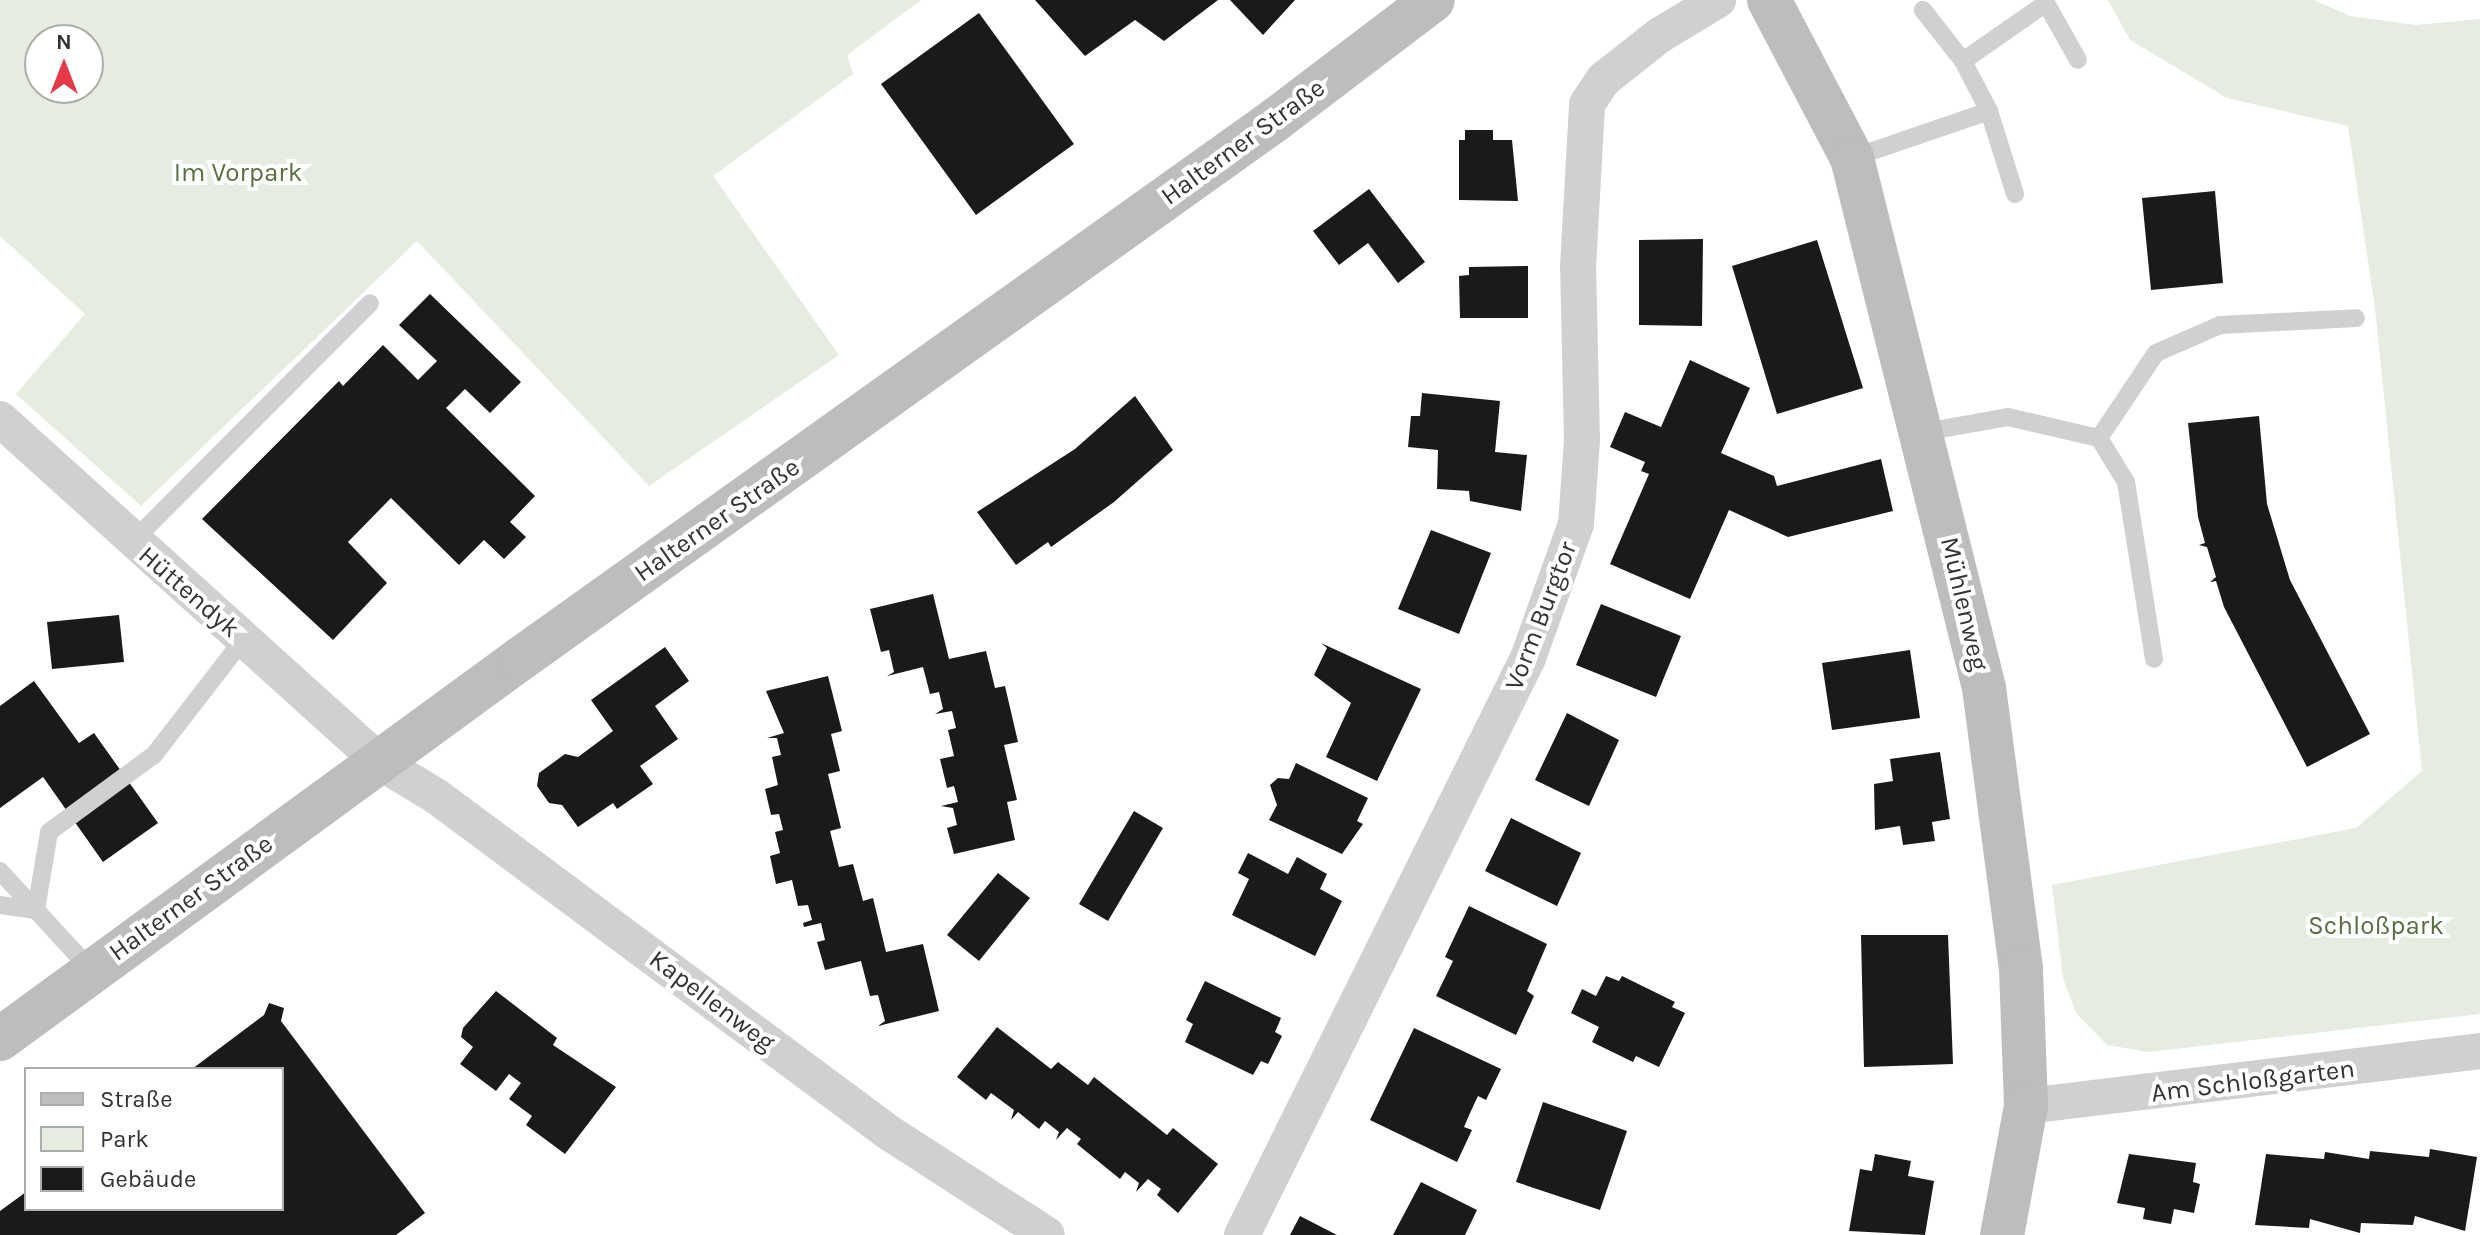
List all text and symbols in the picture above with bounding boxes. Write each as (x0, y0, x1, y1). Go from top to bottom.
north arrow (24, 24, 104, 104)
text: N (56, 29, 72, 55)
street label: Halterner Straße (1155, 72, 1331, 212)
park label: Im Vorpark (174, 157, 302, 189)
street label: Halterner Straße (628, 451, 806, 589)
street label: Mühlenweg (1933, 534, 1995, 674)
street label: Vorm Burgtor (1498, 537, 1584, 695)
street label: Hüttendyk (132, 540, 246, 644)
street label: Halterner Straße (103, 828, 279, 968)
park label: Schloßpark (2308, 910, 2444, 942)
street label: Kapellenweg (643, 944, 781, 1058)
street label: Am Schloßgarten (2149, 1053, 2357, 1109)
legend (24, 1067, 284, 1211)
text: Straße (100, 1085, 172, 1113)
text: Park (100, 1125, 149, 1153)
text: Gebäude (100, 1165, 196, 1193)

